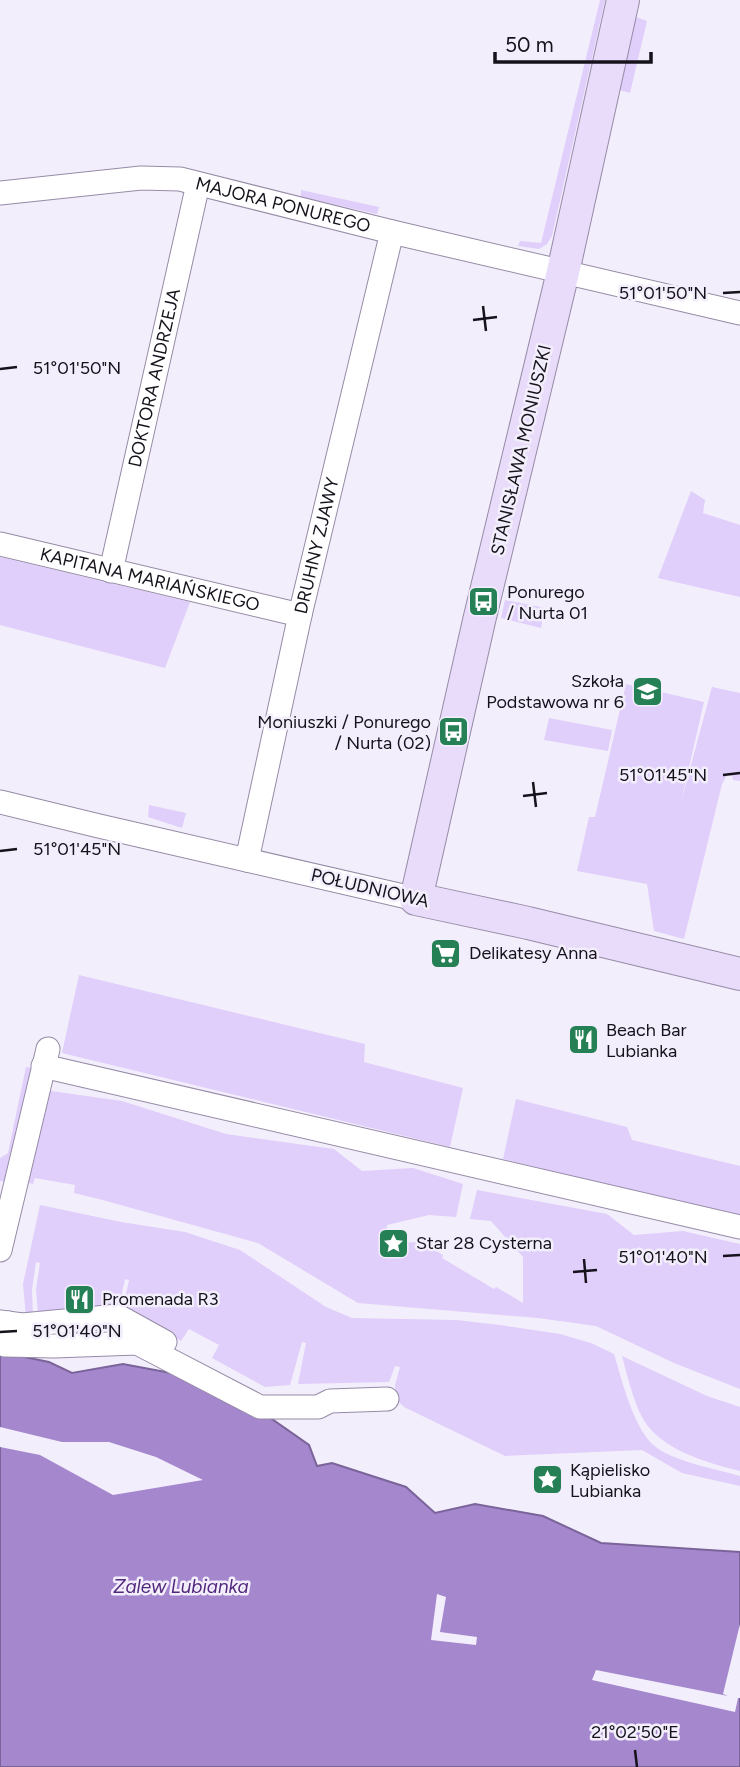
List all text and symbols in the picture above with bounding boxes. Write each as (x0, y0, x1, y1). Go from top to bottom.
scale bar (495, 21, 651, 65)
text: 50 m (505, 32, 554, 57)
street label: MAJORA PONUREGO (193, 172, 373, 237)
text: 51°01'50"N (619, 282, 707, 304)
street label: DOKTORA ANDRZEJA (124, 286, 185, 469)
street label: STANISŁAWA MONIUSZKI (486, 343, 556, 557)
text: 51°01'50"N (33, 357, 121, 379)
street label: DRUHNY ZJAWY (290, 475, 344, 616)
street label: KAPITANA MARIAŃSKIEGO (38, 543, 262, 616)
place label: Ponurego / Nurta 01 (507, 581, 588, 624)
bus stop icon: Ponurego / Nurta 01 (467, 585, 501, 619)
place label: Szkoła Podstawowa nr 6 (486, 670, 624, 713)
school or university icon: Szkoła Podstawowa nr 6 (630, 674, 664, 708)
place label: Moniuszki / Ponurego / Nurta (02) (257, 711, 431, 754)
bus stop icon: Moniuszki / Ponurego / Nurta (02) (437, 715, 471, 749)
text: 51°01'45"N (619, 764, 707, 786)
text: 51°01'45"N (33, 838, 121, 860)
street label: POŁUDNIOWA (309, 864, 431, 912)
supermarket icon: Delikatesy Anna (429, 936, 463, 970)
place label: Delikatesy Anna (469, 942, 597, 964)
place label: Beach Bar Lubianka (606, 1019, 687, 1062)
restaurant icon: Beach Bar Lubianka (566, 1023, 600, 1057)
place icon: Star 28 Cysterna (376, 1226, 410, 1260)
place label: Star 28 Cysterna (416, 1232, 552, 1254)
text: 51°01'40"N (618, 1246, 708, 1268)
restaurant icon: Promenada R3 (62, 1282, 96, 1316)
place label: Promenada R3 (102, 1288, 218, 1310)
text: 51°01'40"N (32, 1320, 122, 1342)
place label: Kąpielisko Lubianka (570, 1459, 650, 1502)
place icon: Kąpielisko Lubianka (530, 1463, 564, 1497)
water label: Zalew Lubianka (113, 1575, 249, 1598)
text: 21°02'50"E (591, 1721, 679, 1743)

